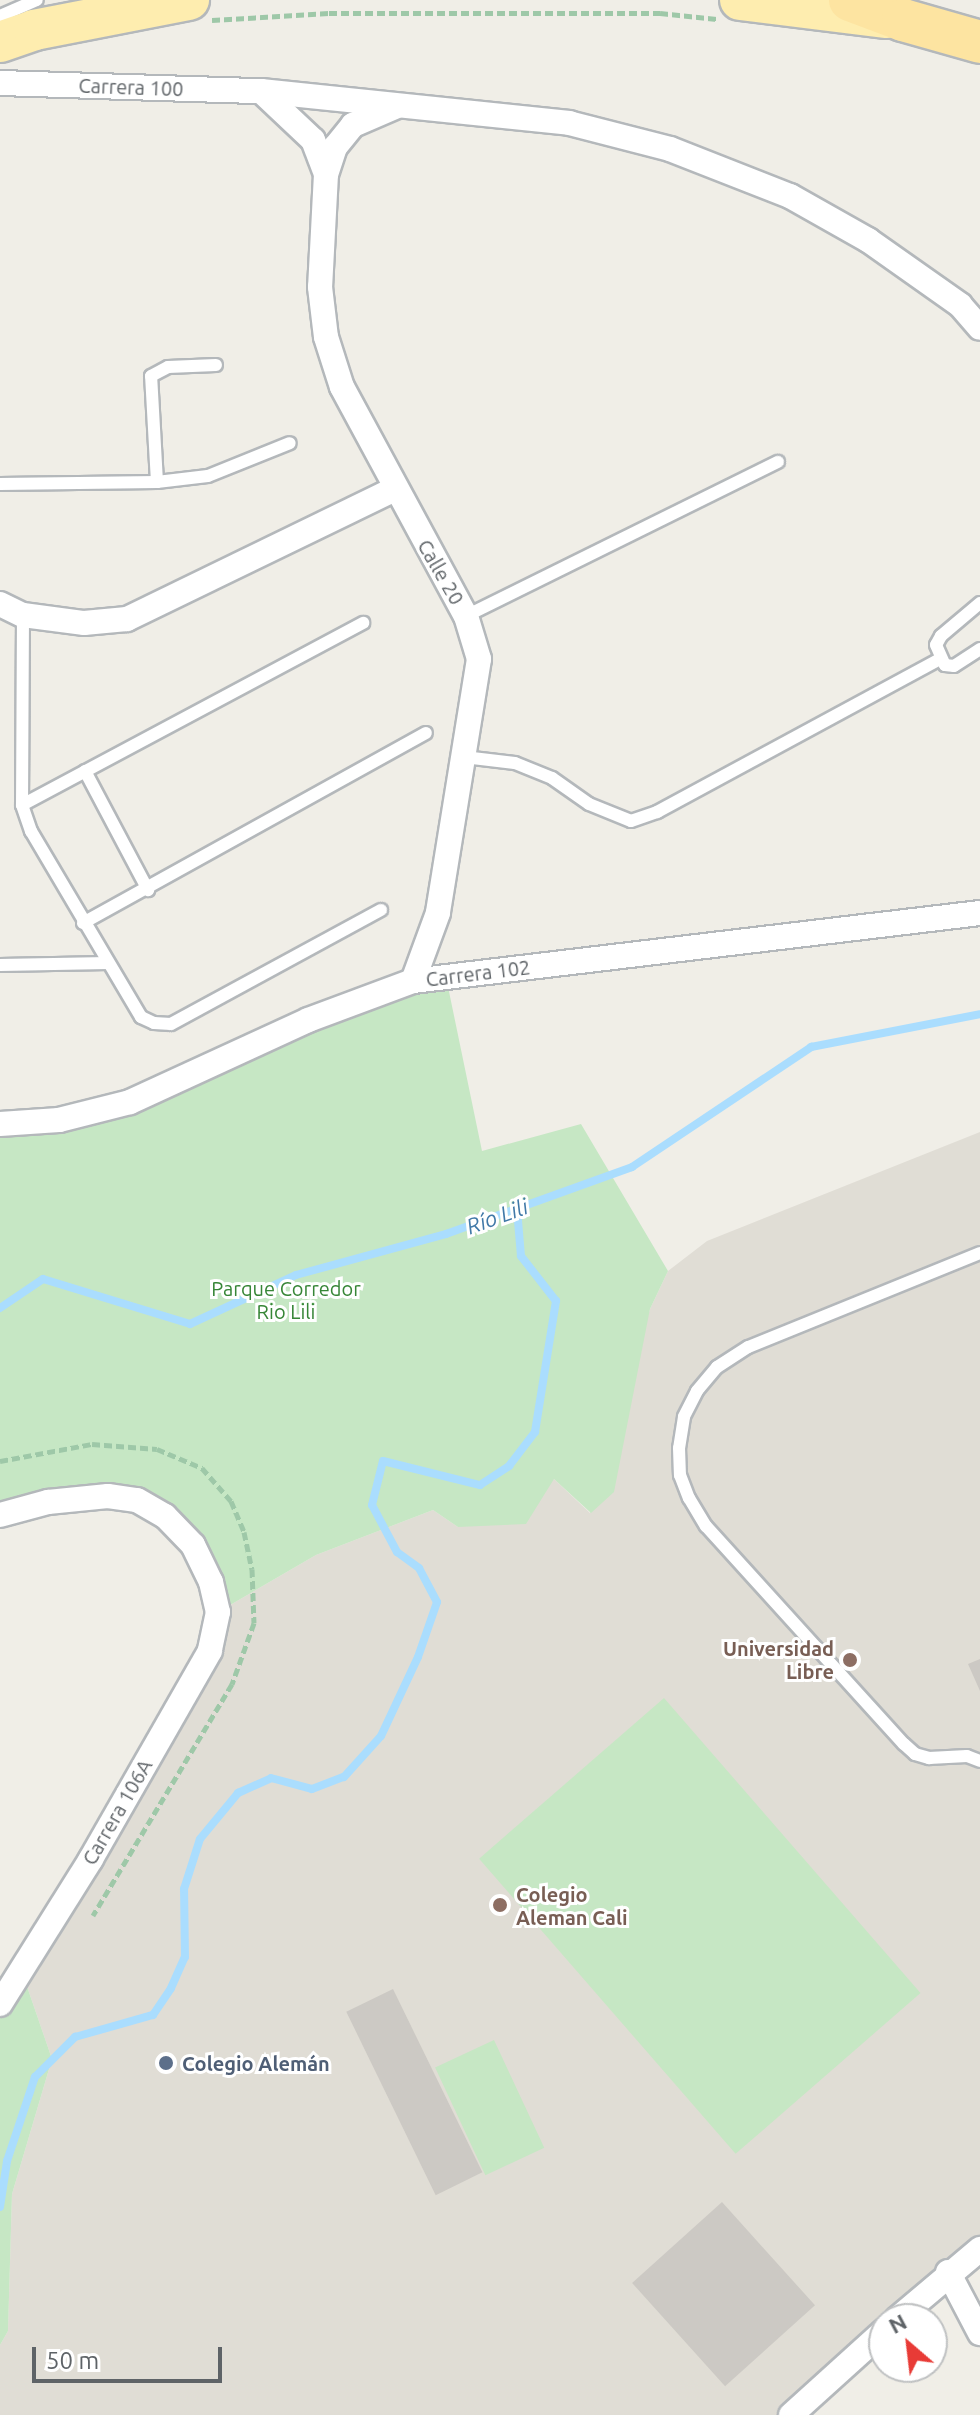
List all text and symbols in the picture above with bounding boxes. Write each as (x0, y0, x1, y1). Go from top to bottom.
street label: Carrera 100 (78, 73, 184, 101)
street label: Calle 20 (413, 535, 469, 609)
street label: Carrera 102 (424, 955, 532, 991)
water label: Río Lili (462, 1193, 532, 1239)
park label: Parque Corredor Rio Lili (211, 1277, 361, 1324)
place label: Universidad Libre (723, 1636, 834, 1683)
marker: Universidad Libre (841, 1651, 859, 1669)
street label: Carrera 106A (77, 1755, 157, 1869)
place label: Colegio Aleman Cali (516, 1882, 628, 1929)
marker: Colegio Aleman Cali (491, 1896, 509, 1914)
place label: Colegio Alemán (182, 2051, 330, 2075)
marker: Colegio Alemán (157, 2054, 175, 2072)
north arrow (868, 2303, 948, 2383)
text: N (884, 2308, 911, 2338)
scale bar (36, 2331, 226, 2381)
text: 50 m (46, 2347, 99, 2374)

